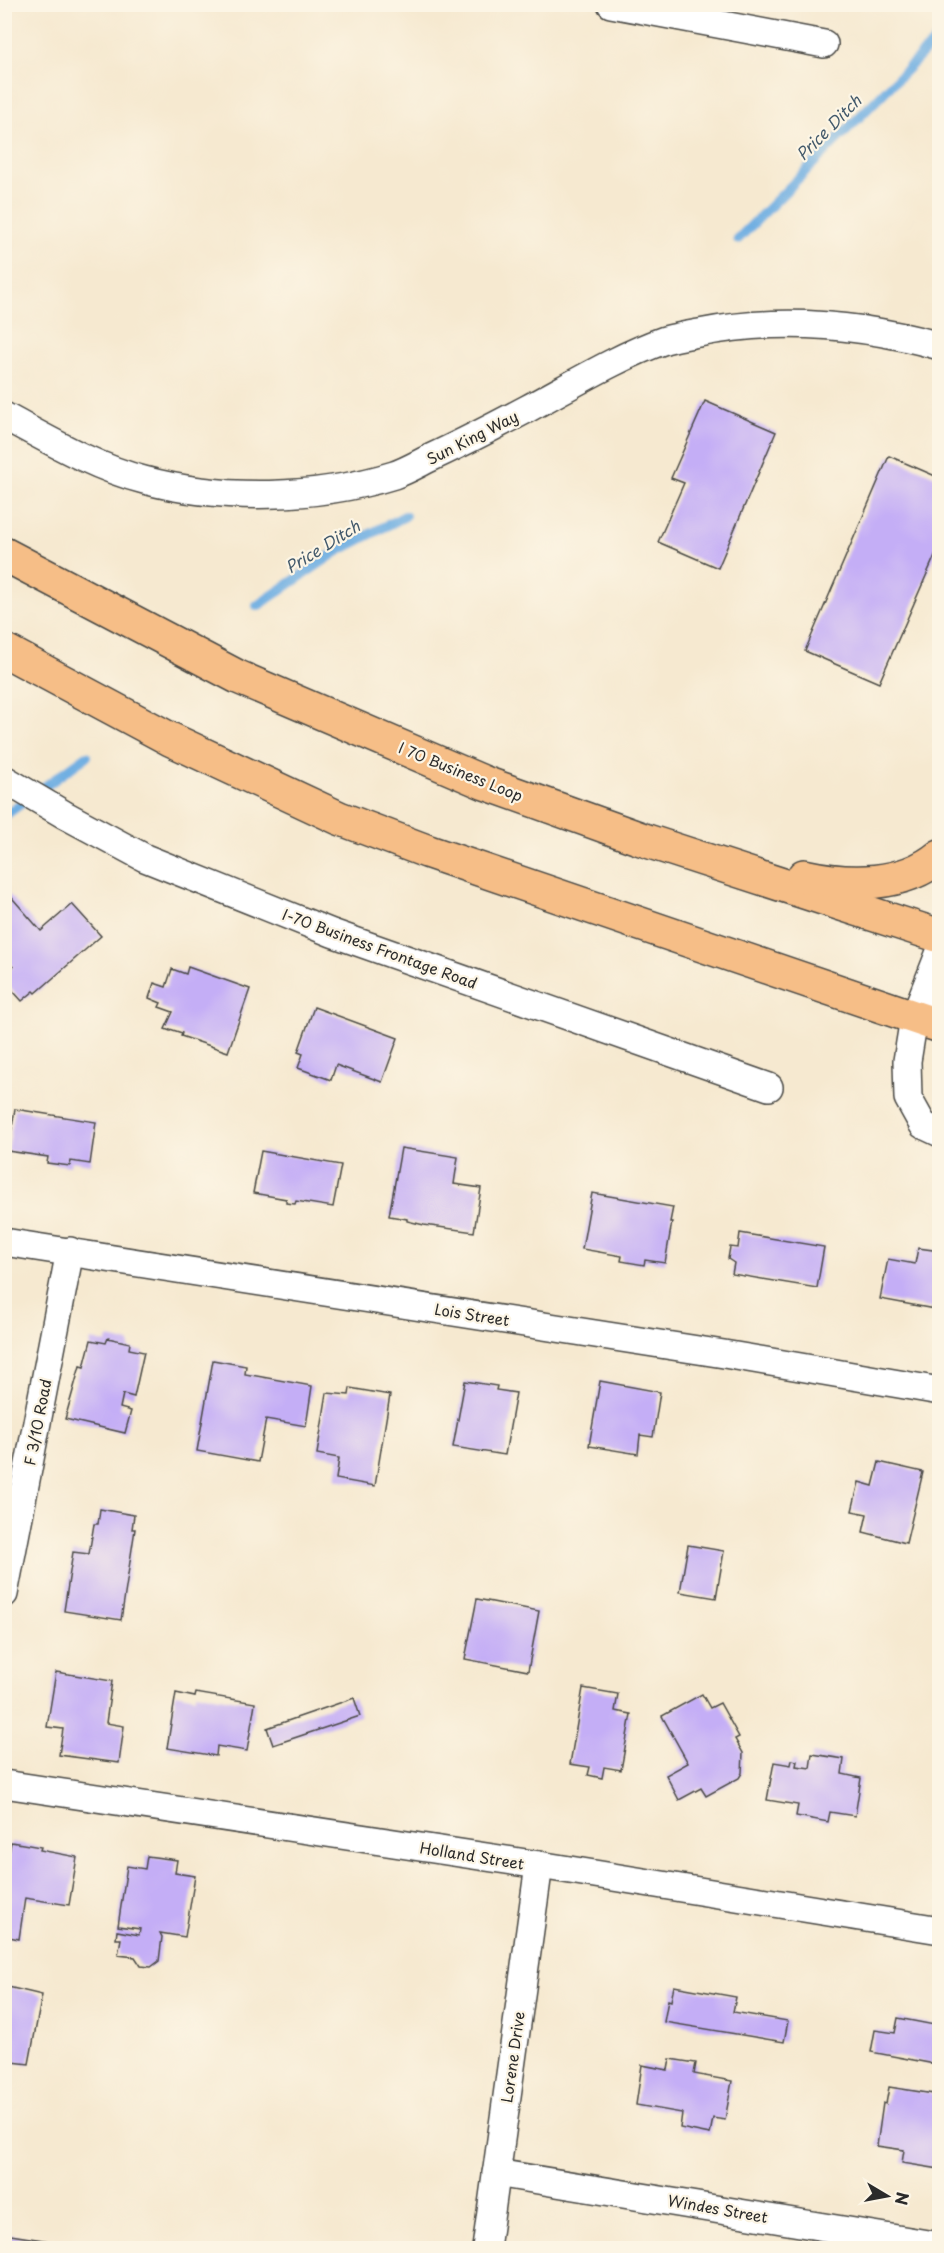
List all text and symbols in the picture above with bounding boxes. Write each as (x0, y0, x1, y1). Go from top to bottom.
water label: Price Ditch (790, 88, 867, 165)
street label: Sun King Way (422, 404, 522, 470)
water label: Price Ditch (280, 513, 365, 578)
street label: I 70 Business Loop (395, 736, 527, 806)
street label: I-70 Business Frontage Road (279, 902, 481, 994)
street label: Lois Street (433, 1297, 511, 1331)
street label: F 3/10 Road (17, 1377, 57, 1467)
street label: Holland Street (418, 1835, 526, 1875)
street label: Lorene Drive (494, 2010, 530, 2104)
north arrow (857, 2166, 917, 2226)
street label: Windes Street (666, 2188, 770, 2228)
text: N (890, 2190, 916, 2207)

